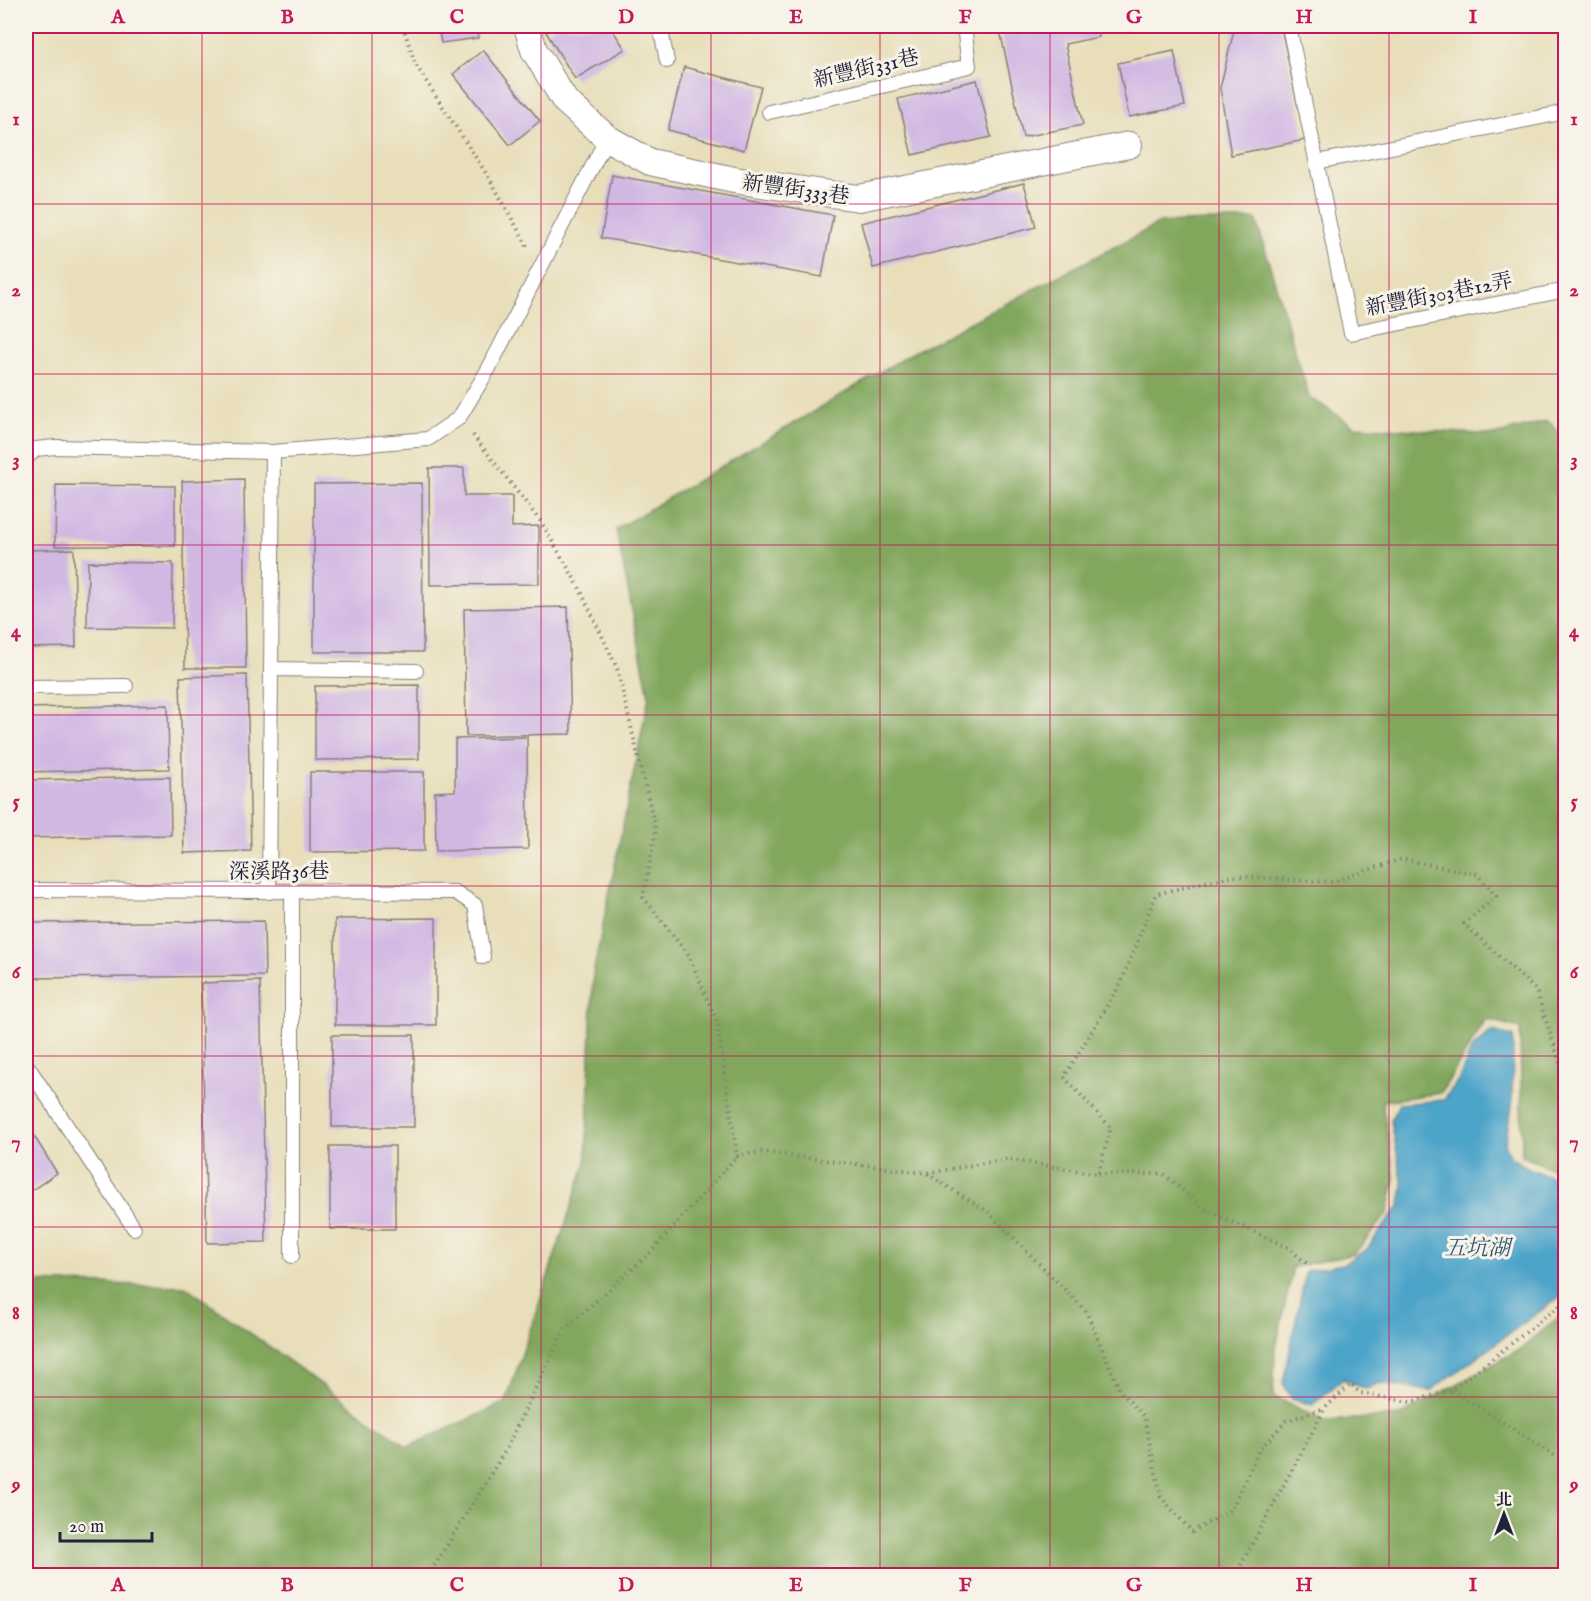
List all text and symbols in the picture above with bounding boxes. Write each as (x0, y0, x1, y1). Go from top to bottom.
text: A (110, 5, 126, 30)
text: B (280, 5, 294, 30)
text: C (450, 5, 464, 30)
text: D (618, 5, 634, 30)
text: E (789, 5, 803, 30)
text: F (959, 5, 972, 30)
text: G (1126, 5, 1143, 30)
text: H (1295, 5, 1313, 30)
text: I (1469, 5, 1478, 30)
street label: 新豐街331巷 (811, 44, 922, 95)
text: 1 (12, 107, 20, 132)
text: 1 (1570, 107, 1578, 132)
street label: 新豐街333巷 (741, 170, 851, 211)
street label: 新豐街303巷12弄 (1364, 268, 1515, 323)
text: 2 (11, 278, 21, 303)
text: 2 (1569, 278, 1579, 303)
text: 3 (12, 448, 20, 473)
text: 3 (1570, 448, 1578, 473)
text: 4 (11, 619, 22, 644)
text: 4 (1569, 619, 1580, 644)
text: 5 (12, 789, 20, 814)
text: 5 (1570, 789, 1578, 814)
street label: 深溪路36巷 (229, 859, 329, 886)
text: 6 (12, 960, 22, 985)
text: 6 (1570, 960, 1580, 985)
text: 7 (11, 1130, 21, 1155)
text: 7 (1569, 1130, 1579, 1155)
water label: 五坑湖 (1444, 1235, 1514, 1263)
text: 8 (12, 1301, 20, 1326)
text: 8 (1570, 1301, 1578, 1326)
text: 9 (11, 1472, 21, 1497)
text: 9 (1569, 1472, 1579, 1497)
north arrow (1474, 1484, 1534, 1544)
text: 北 (1496, 1491, 1512, 1511)
scale bar (60, 1505, 152, 1543)
text: 20 m (69, 1516, 104, 1539)
text: A (110, 1573, 126, 1598)
text: B (280, 1573, 294, 1598)
text: C (450, 1573, 464, 1598)
text: D (618, 1573, 634, 1598)
text: E (789, 1573, 803, 1598)
text: F (959, 1573, 972, 1598)
text: G (1126, 1573, 1143, 1598)
text: H (1295, 1573, 1313, 1598)
text: I (1469, 1573, 1478, 1598)

